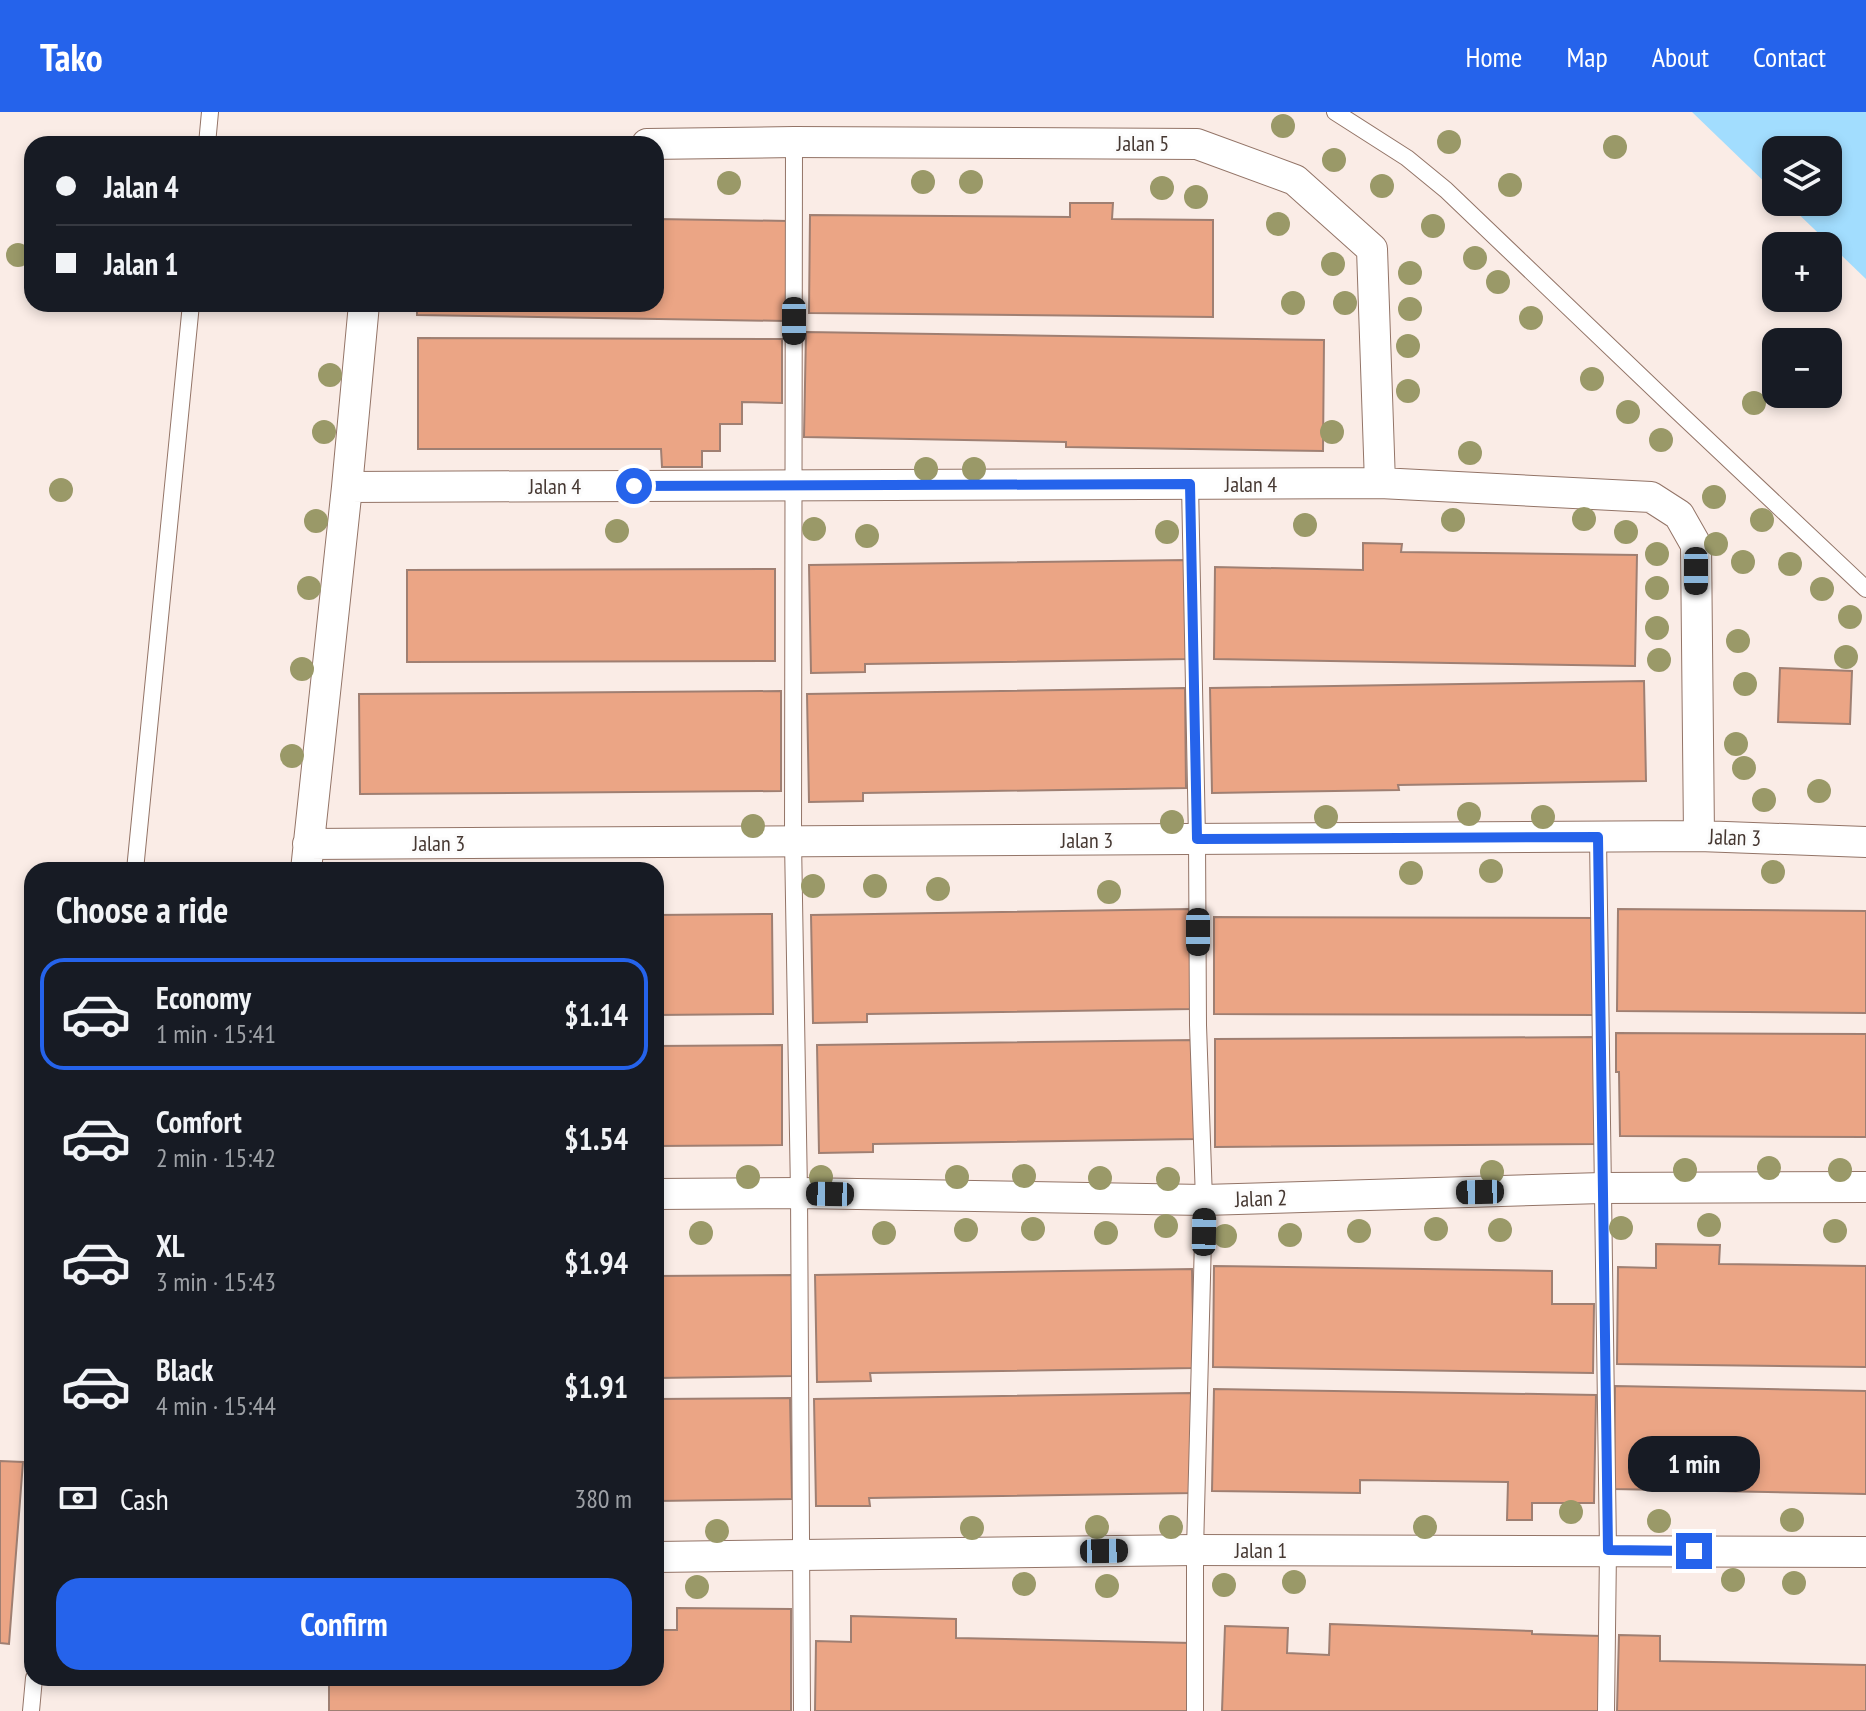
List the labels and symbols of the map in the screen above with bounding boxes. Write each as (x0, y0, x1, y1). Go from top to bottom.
street label: Jalan 5 (1116, 129, 1169, 157)
car (782, 297, 806, 345)
route start (616, 468, 652, 504)
street label: Jalan 4 (1224, 470, 1277, 498)
street label: Jalan 4 (528, 472, 581, 500)
car (1684, 547, 1708, 595)
street label: Jalan 3 (1707, 822, 1762, 852)
street label: Jalan 3 (1060, 826, 1113, 854)
street label: Jalan 3 (412, 829, 465, 857)
car (1186, 908, 1210, 956)
car (1456, 1180, 1504, 1204)
car (806, 1182, 854, 1206)
street label: Jalan 2 (1233, 1183, 1288, 1213)
car (1192, 1208, 1216, 1256)
callout: 1 min (1628, 1435, 1760, 1491)
route end (1676, 1533, 1712, 1569)
street label: Jalan 1 (1234, 1536, 1287, 1564)
car (1080, 1539, 1128, 1563)

